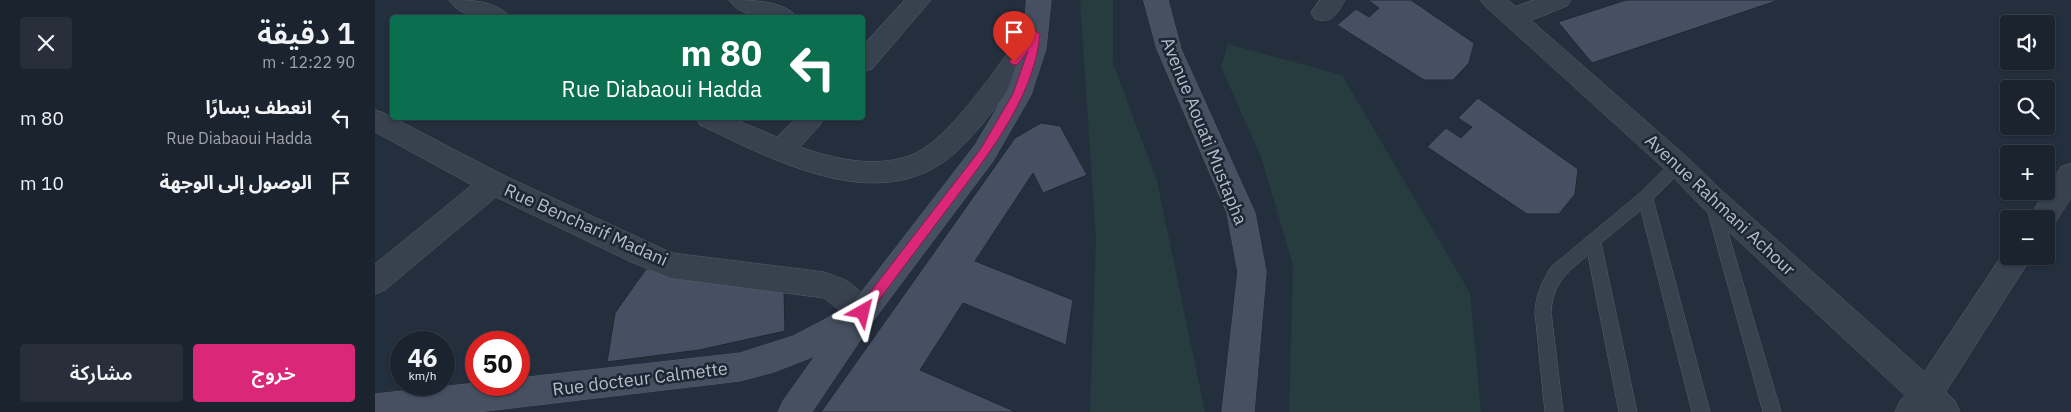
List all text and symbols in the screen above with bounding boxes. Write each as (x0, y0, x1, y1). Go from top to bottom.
pin (993, 11, 1035, 62)
text: 1 دقيقة (257, 13, 355, 52)
map controls (2000, 15, 2055, 265)
button: sound (2000, 15, 2055, 70)
button: close (20, 17, 72, 69)
icon: arrive (1000, 18, 1028, 46)
text: 80 m (680, 30, 762, 76)
street label: Avenue Aouati Mustapha (1156, 34, 1253, 228)
icon: left (780, 35, 845, 100)
text: 90 m · 12:22 (262, 52, 355, 72)
text: Rue Diabaoui Hadda (562, 74, 762, 103)
button: search (2000, 80, 2055, 135)
text: انعطف يسارًا (205, 95, 312, 119)
icon: left (327, 104, 355, 132)
text: 80 m (20, 106, 64, 130)
text: Rue Diabaoui Hadda (166, 128, 312, 148)
street label: Avenue Rahmani Achour (1640, 129, 1801, 281)
button: + (2000, 145, 2055, 200)
icon: arrive (327, 169, 355, 197)
text: الوصول إلى الوجهة (160, 170, 312, 194)
text: 10 m (20, 171, 64, 195)
street label: Rue Bencharif Madani (501, 178, 672, 271)
button: − (2000, 210, 2055, 265)
position arrow (836, 285, 888, 337)
speed limit sign: 50 (465, 331, 530, 396)
text: 46 (407, 341, 438, 374)
button: مشاركة (20, 344, 183, 402)
button: خروج (193, 344, 355, 402)
street label: Rue docteur Calmette (551, 356, 729, 401)
text: km/h (408, 368, 437, 383)

